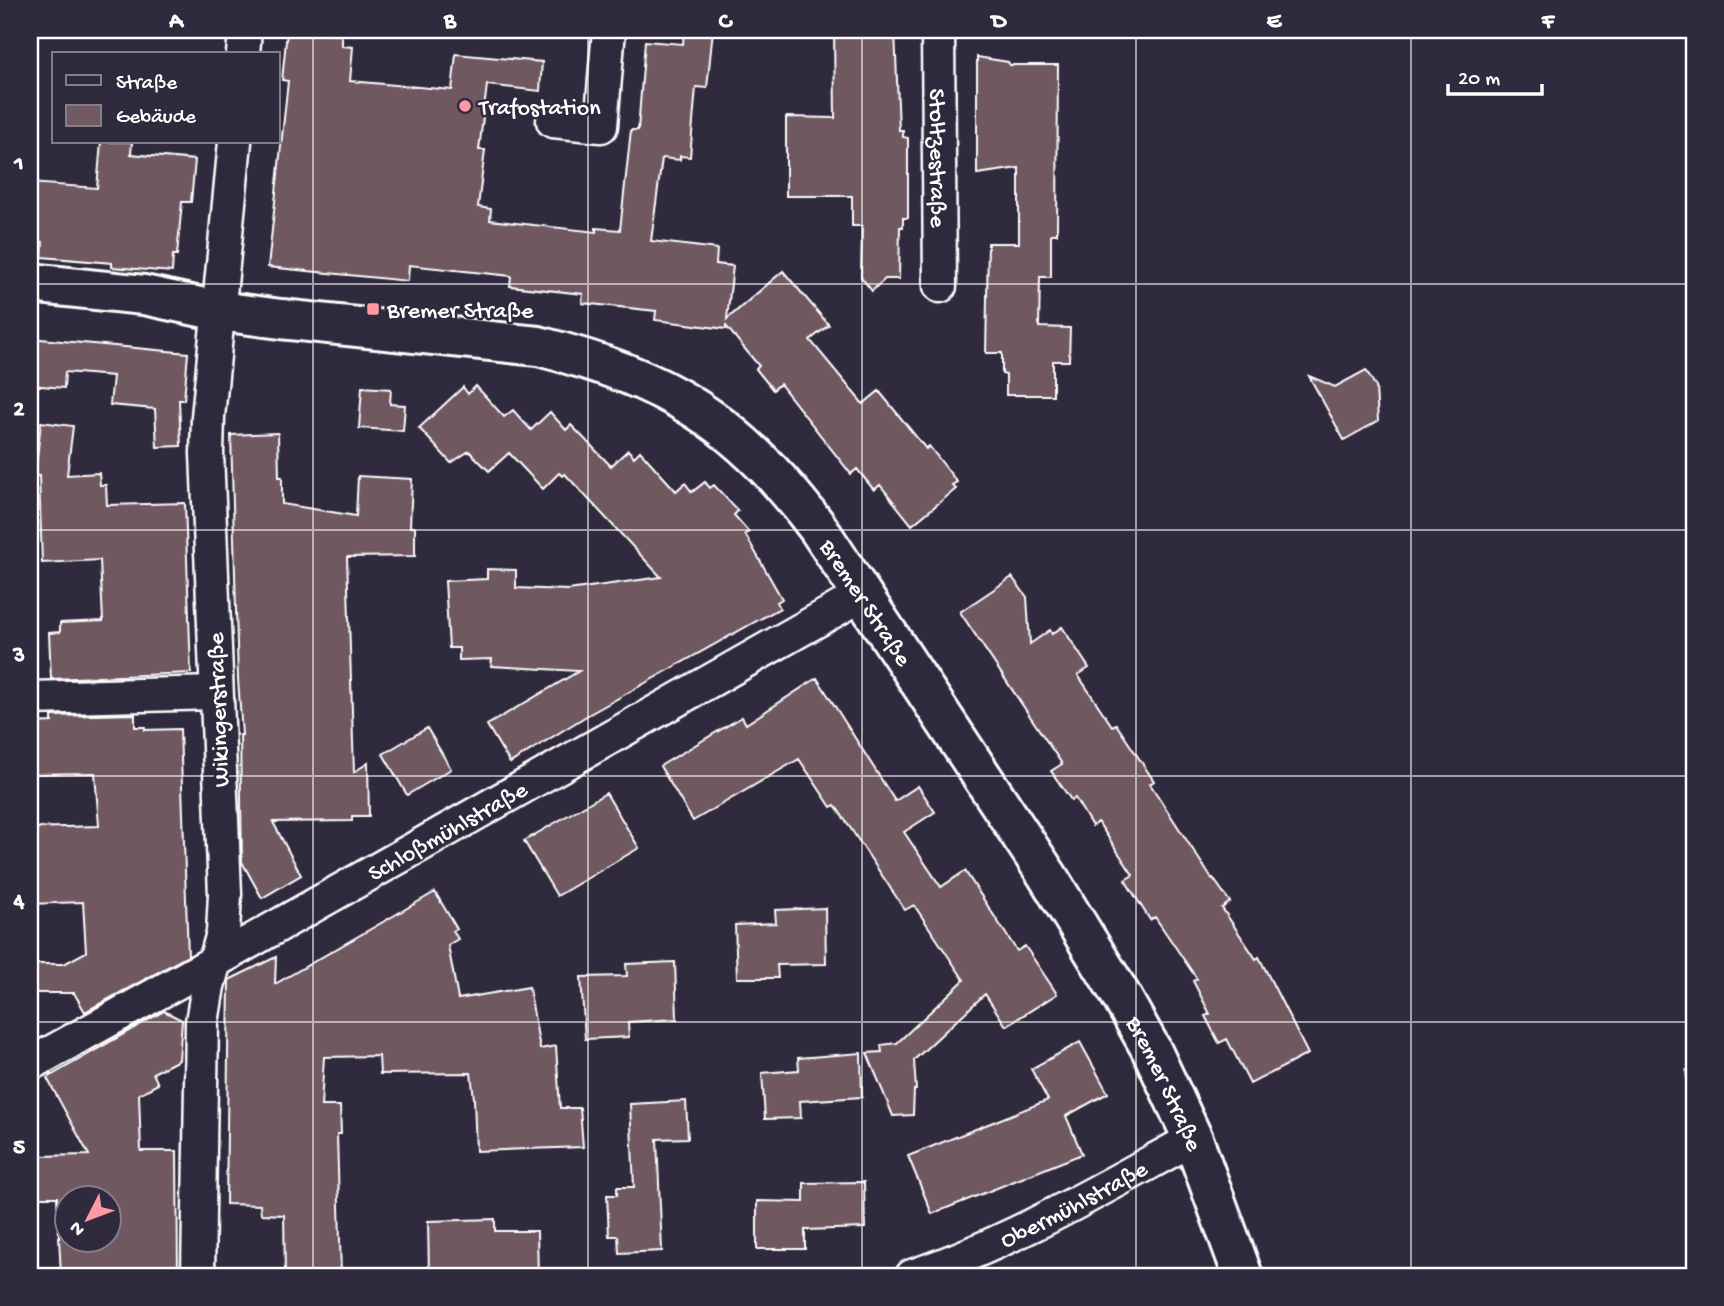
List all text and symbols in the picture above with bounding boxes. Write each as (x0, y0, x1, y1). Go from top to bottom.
text: A (168, 9, 184, 36)
text: B (443, 9, 457, 36)
text: C (719, 9, 734, 36)
text: D (990, 9, 1008, 36)
text: E (1267, 9, 1283, 36)
text: F (1541, 9, 1556, 36)
legend (52, 52, 280, 144)
scale bar (1448, 52, 1542, 96)
text: 20 m (1458, 68, 1500, 93)
text: Straße (116, 72, 178, 97)
street label: Stoltzestraße (920, 88, 951, 228)
place label: Trafostation (477, 95, 601, 124)
marker: Trafostation (457, 98, 473, 114)
text: Gebäude (116, 106, 197, 131)
text: 1 (13, 151, 24, 178)
place label: Bremer Straße (386, 298, 534, 327)
marker: Bremer Straße (365, 301, 381, 317)
text: 2 (13, 397, 25, 424)
street label: Bremer Straße (811, 534, 917, 673)
street label: Wikingerstraße (203, 631, 238, 788)
text: 3 (12, 643, 25, 670)
street label: Schloßmühlstraße (364, 776, 534, 890)
text: 4 (13, 889, 25, 916)
street label: Bremer Straße (1117, 1011, 1207, 1156)
text: 5 (13, 1135, 25, 1162)
street label: Obermühlstraße (996, 1156, 1154, 1256)
north arrow (52, 1184, 122, 1254)
text: N (65, 1216, 91, 1240)

